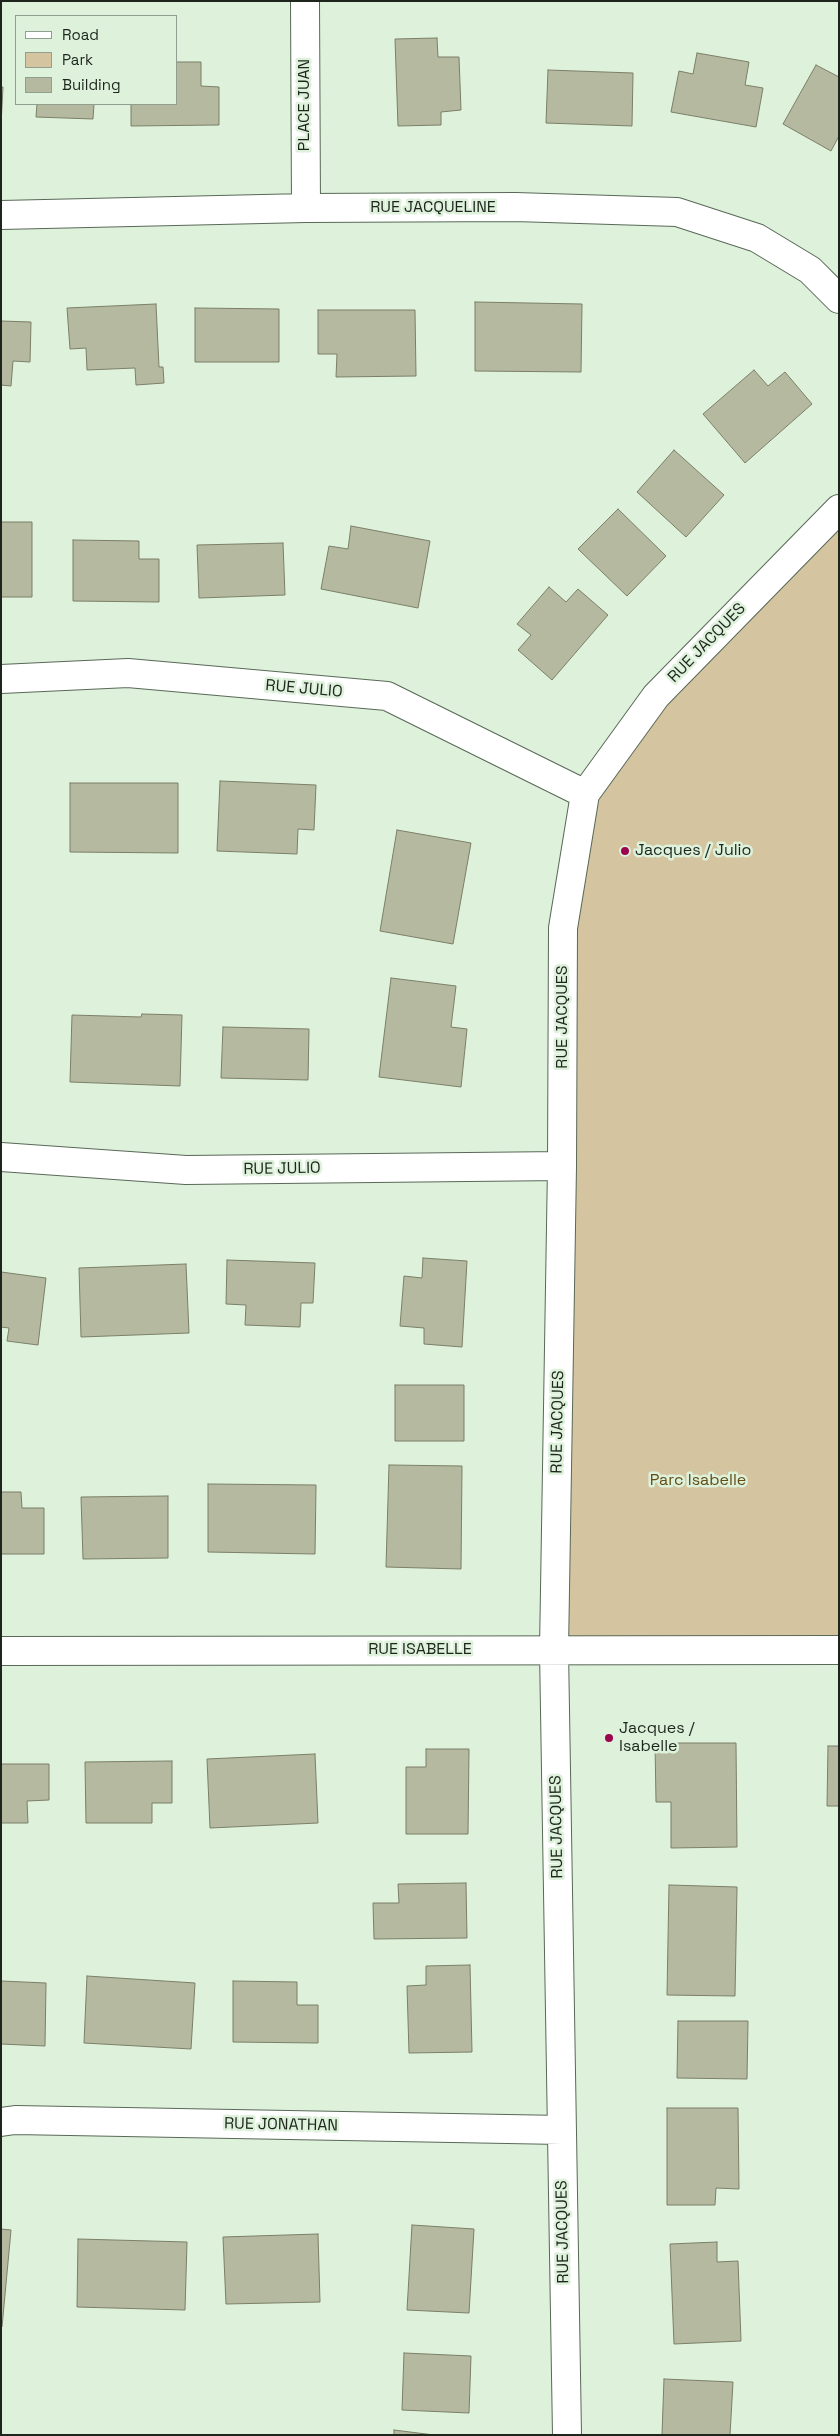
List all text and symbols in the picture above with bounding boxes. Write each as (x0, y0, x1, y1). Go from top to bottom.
legend (15, 15, 178, 105)
text: Road (62, 25, 99, 44)
text: Park (62, 50, 93, 69)
street label: PLACE JUAN (295, 59, 315, 151)
text: Building (62, 75, 121, 94)
street label: RUE JACQUELINE (370, 198, 496, 218)
street label: RUE JACQUES (664, 599, 750, 687)
street label: RUE JULIO (265, 676, 343, 702)
place label: Jacques / Julio (635, 841, 751, 861)
marker: Jacques / Julio (619, 845, 631, 857)
street label: RUE JACQUES (553, 965, 573, 1069)
street label: RUE JULIO (243, 1159, 321, 1179)
street label: RUE JACQUES (548, 1370, 568, 1474)
park label: Parc Isabelle (650, 1471, 746, 1491)
street label: RUE ISABELLE (368, 1640, 472, 1660)
place label: Jacques / Isabelle (619, 1719, 695, 1757)
marker: Jacques / Isabelle (603, 1732, 615, 1744)
street label: RUE JACQUES (547, 1775, 567, 1879)
street label: RUE JONATHAN (224, 2114, 338, 2136)
street label: RUE JACQUES (553, 2180, 573, 2284)

